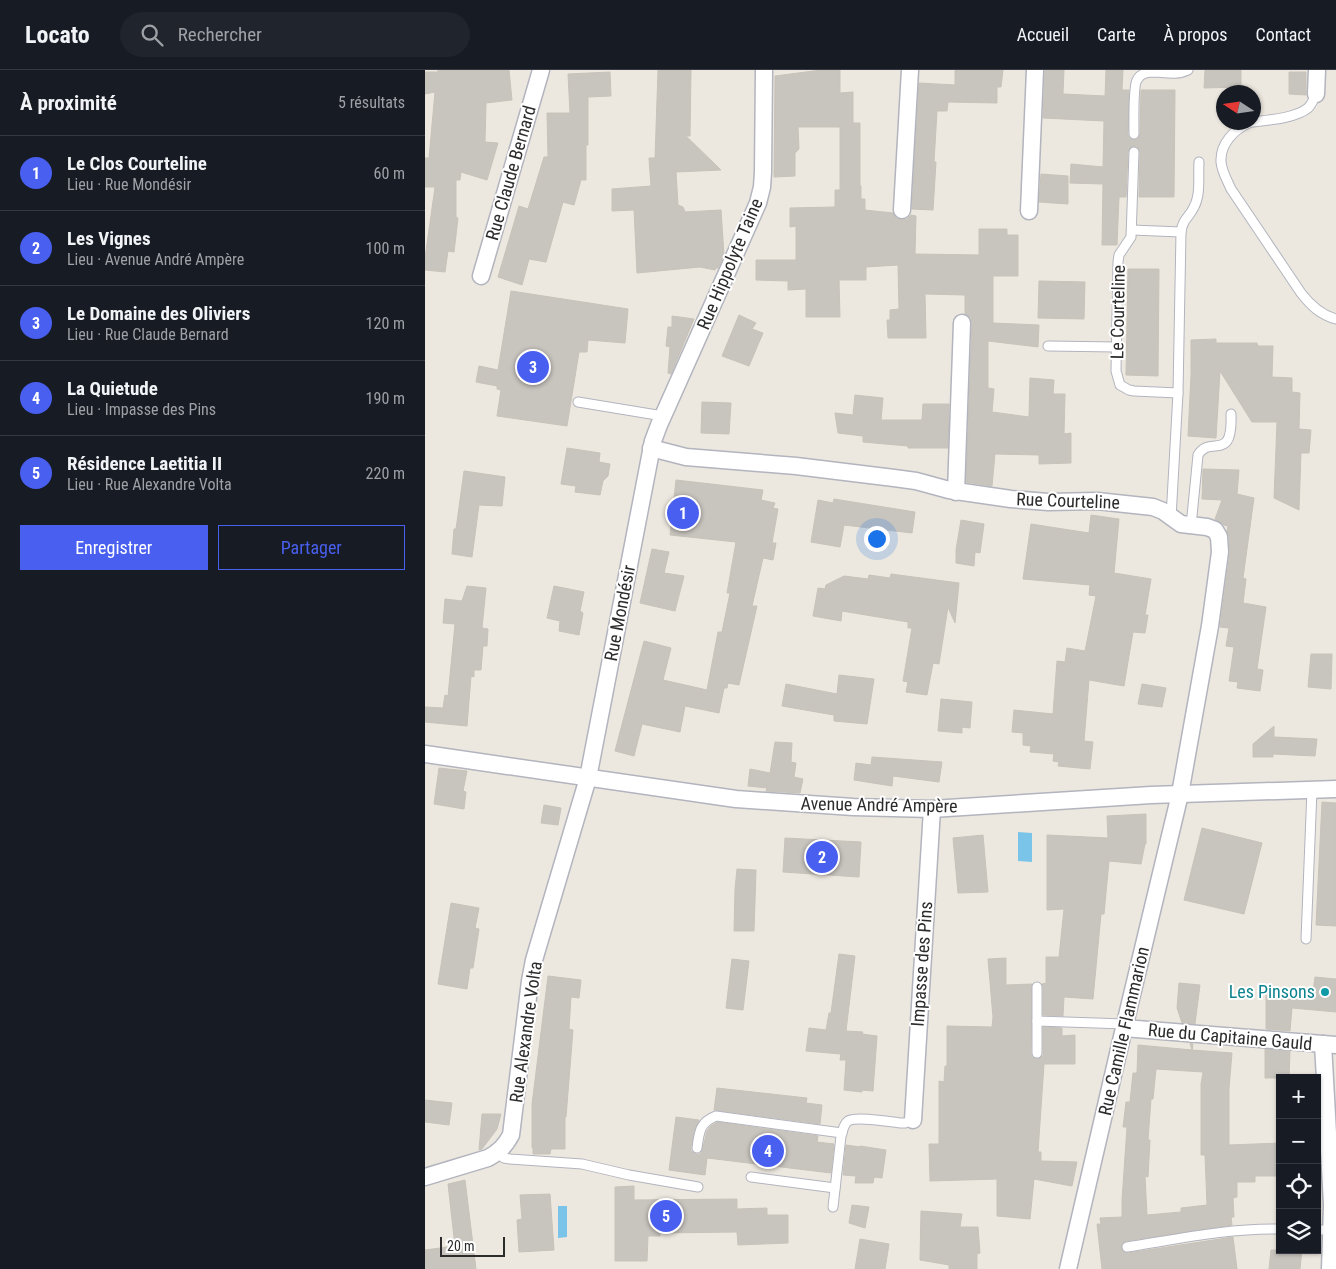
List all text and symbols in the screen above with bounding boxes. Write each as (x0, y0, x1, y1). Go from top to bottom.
search box (120, 12, 470, 57)
text: Locato (25, 21, 90, 49)
icon: search (138, 21, 166, 49)
text: Rechercher (178, 23, 262, 46)
text: Accueil (1017, 24, 1069, 45)
text: Carte (1097, 24, 1136, 45)
text: À propos (1164, 24, 1227, 45)
text: Contact (1255, 24, 1311, 45)
north arrow (1216, 85, 1261, 130)
text: À proximité (20, 91, 117, 115)
text: 5 résultats (338, 93, 405, 112)
street label: Rue Claude Bernard (481, 103, 540, 243)
text: Le Clos Courteline (67, 152, 207, 175)
text: 1 (32, 164, 40, 183)
text: 60 m (373, 164, 405, 183)
text: Lieu · Rue Mondésir (67, 175, 191, 194)
street label: Rue Hippolyte Taine (692, 195, 767, 333)
text: Les Vignes (67, 227, 151, 250)
text: 2 (32, 239, 40, 258)
text: 100 m (366, 239, 405, 258)
text: Lieu · Avenue André Ampère (67, 250, 244, 269)
street label: Le Courteline (1106, 265, 1129, 359)
text: Le Domaine des Oliviers (67, 302, 250, 325)
text: 3 (32, 314, 40, 333)
text: 120 m (366, 314, 405, 333)
text: Lieu · Rue Claude Bernard (67, 325, 229, 344)
pin: 3 (517, 348, 549, 386)
text: La Quietude (67, 377, 158, 400)
text: 4 (32, 389, 40, 408)
text: 190 m (366, 389, 405, 408)
text: Lieu · Impasse des Pins (67, 400, 216, 419)
text: Résidence Laetitia II (67, 452, 222, 475)
text: 5 (32, 464, 40, 483)
text: 220 m (366, 464, 405, 483)
text: Lieu · Rue Alexandre Volta (67, 475, 232, 494)
street label: Rue Courteline (1016, 488, 1120, 513)
pin: 1 (667, 494, 699, 532)
button: Enregistrer (20, 525, 208, 570)
button: Partager (218, 525, 405, 570)
your location (864, 526, 890, 552)
street label: Rue Mondésir (600, 563, 639, 663)
street label: Avenue André Ampère (800, 793, 958, 816)
pin: 2 (806, 838, 838, 876)
street label: Impasse des Pins (907, 901, 936, 1027)
street label: Rue Camille Flammarion (1094, 944, 1153, 1117)
street label: Rue Alexandre Volta (505, 960, 546, 1104)
place label: Les Pinsons (1229, 981, 1315, 1002)
marker: Les Pinsons (1319, 986, 1331, 998)
street label: Rue du Capitaine Gauld (1147, 1019, 1313, 1054)
map controls (1276, 1074, 1321, 1254)
button: + (1276, 1074, 1321, 1119)
button: − (1276, 1119, 1321, 1164)
pin: 4 (752, 1132, 784, 1170)
button: locate (1276, 1164, 1321, 1209)
pin: 5 (650, 1197, 682, 1235)
button: layers (1276, 1209, 1321, 1254)
scale bar (440, 1234, 505, 1257)
text: 20 m (447, 1238, 475, 1254)

